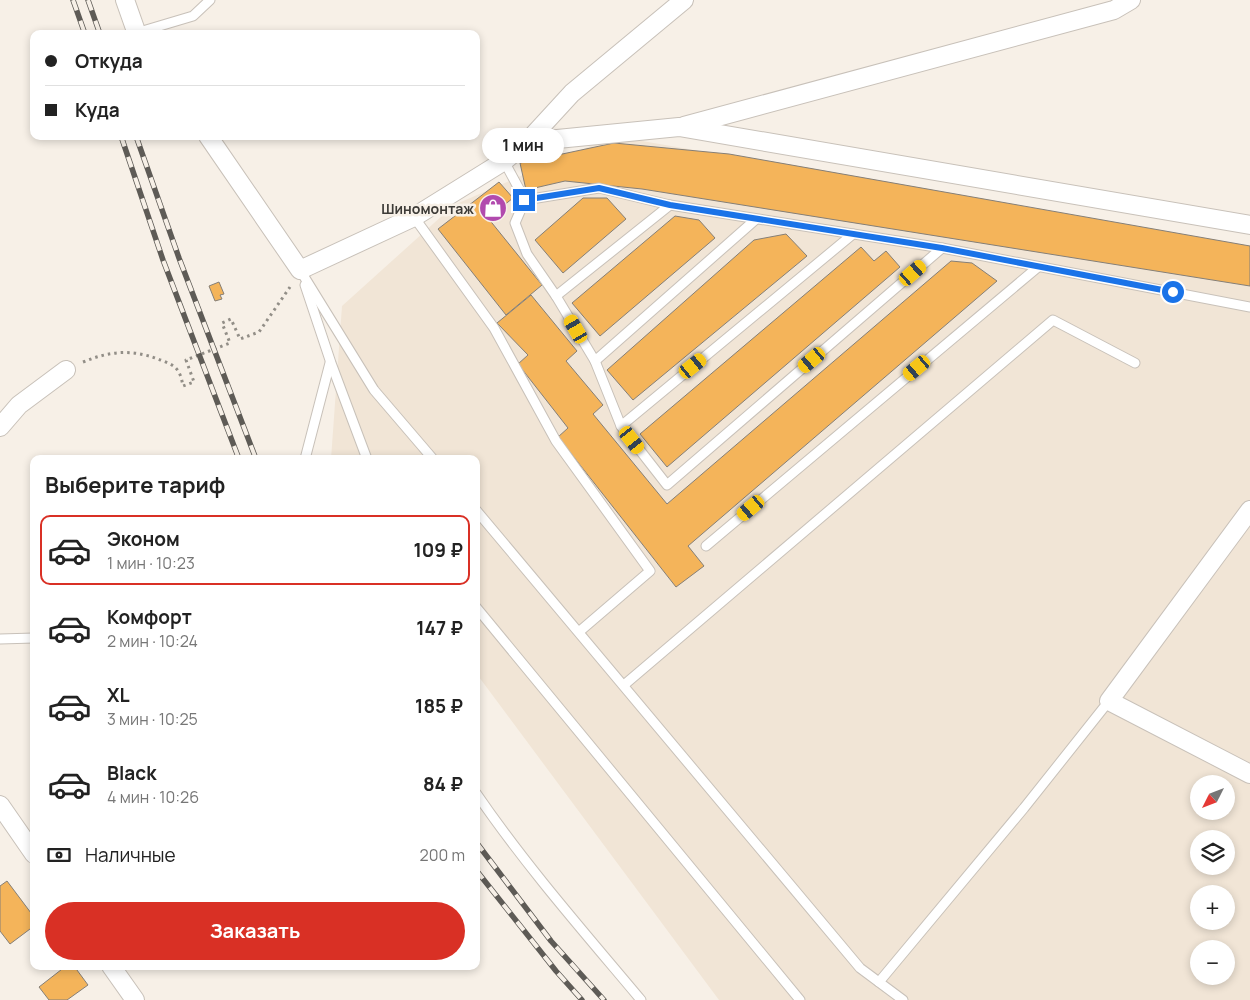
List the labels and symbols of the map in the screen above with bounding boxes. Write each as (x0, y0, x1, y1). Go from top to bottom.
callout: 1 мин (483, 128, 565, 162)
route end (513, 189, 535, 211)
shop icon: Шиномонтаж (478, 193, 508, 223)
place label: Шиномонтаж (381, 199, 474, 218)
car (896, 257, 929, 289)
route start (1162, 281, 1184, 303)
car (562, 312, 589, 346)
car (795, 345, 828, 375)
car (676, 351, 709, 381)
car (900, 353, 933, 383)
car (616, 424, 647, 456)
car (734, 493, 767, 523)
north arrow (1190, 775, 1235, 820)

